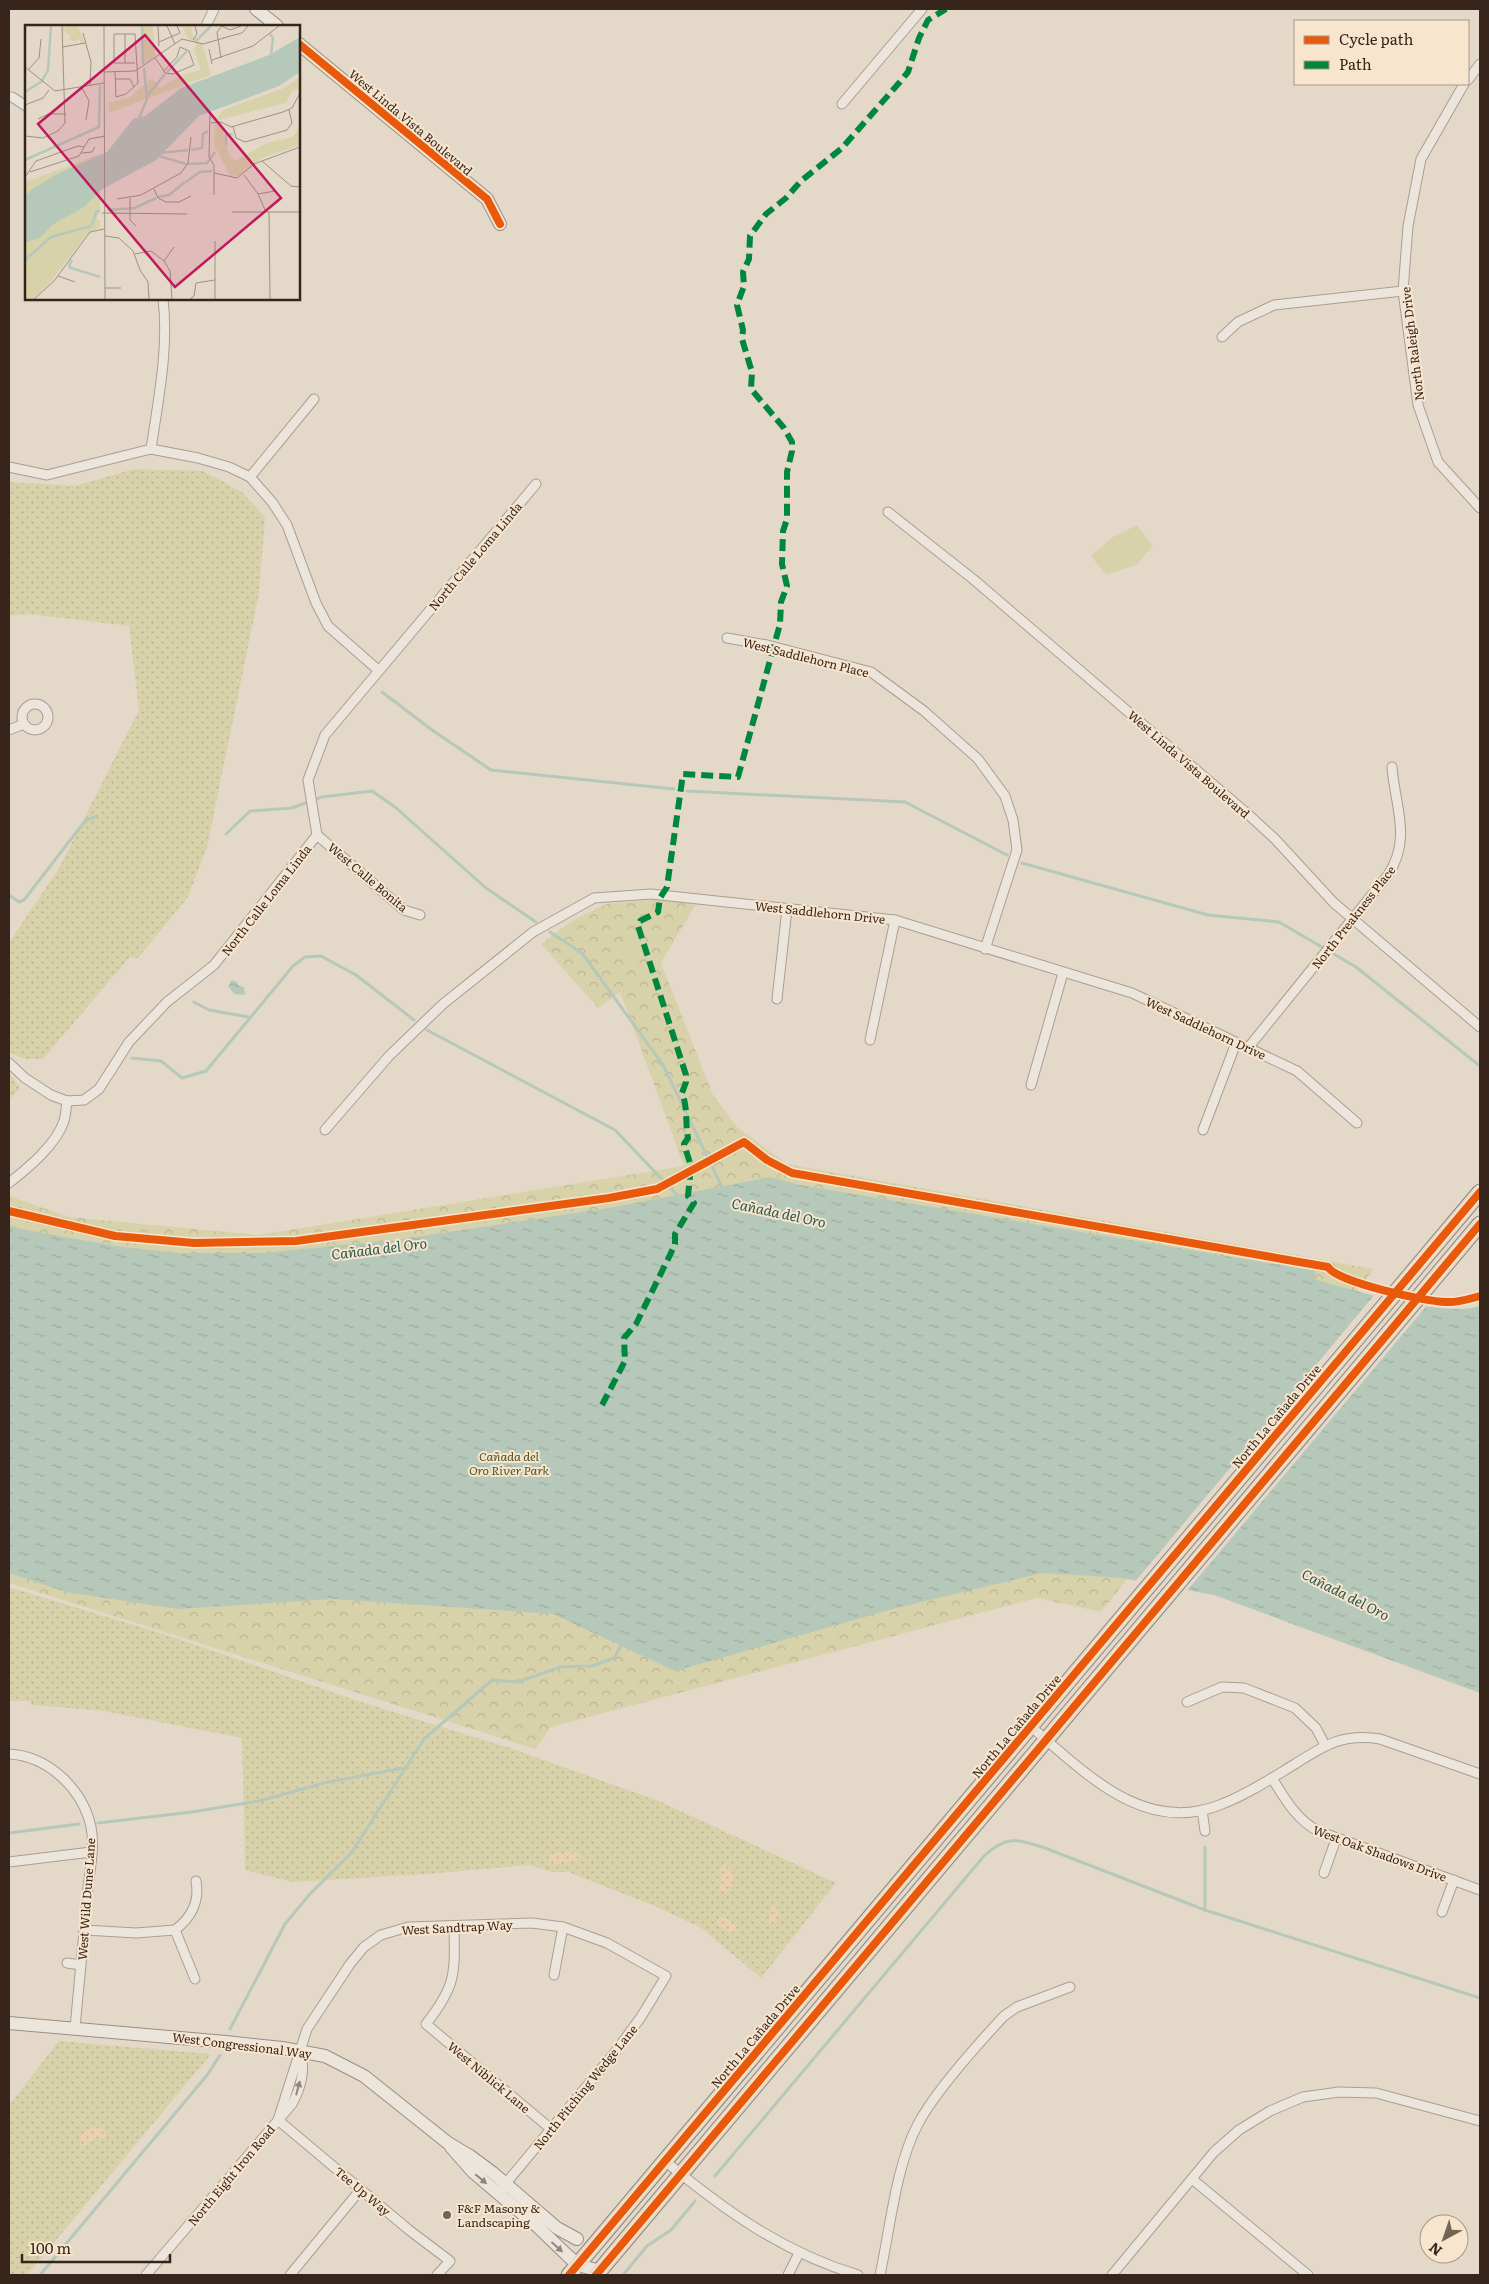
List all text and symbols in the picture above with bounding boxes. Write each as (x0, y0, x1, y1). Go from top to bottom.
legend (1294, 20, 1469, 85)
inset map (25, 25, 300, 300)
text: Cycle path (1339, 27, 1414, 50)
text: Path (1339, 52, 1372, 75)
street label: West Linda Vista Boulevard (345, 65, 477, 180)
street label: North Raleigh Drive (1396, 286, 1428, 402)
street label: North Calle Loma Linda (424, 497, 526, 614)
street label: West Saddlehorn Place (741, 633, 871, 681)
street label: West Linda Vista Boulevard (1124, 706, 1254, 823)
street label: West Calle Bonita (324, 838, 412, 916)
street label: North Calle Loma Linda (217, 840, 316, 959)
street label: North Preakness Place (1307, 861, 1399, 973)
street label: West Saddlehorn Drive (754, 896, 886, 928)
street label: West Saddlehorn Drive (1143, 992, 1269, 1064)
water label: Cañada del Oro (730, 1192, 828, 1232)
water label: Cañada del Oro (330, 1232, 428, 1264)
street label: North La Cañada Drive (1227, 1360, 1325, 1472)
park label: Cañada del Oro River Park (469, 1447, 549, 1479)
water label: Cañada del Oro (1299, 1563, 1393, 1625)
street label: North La Cañada Drive (967, 1670, 1065, 1782)
street label: West Oak Shadows Drive (1311, 1820, 1449, 1886)
street label: West Wild Dune Lane (73, 1837, 99, 1961)
street label: West Sandtrap Way (401, 1915, 513, 1939)
street label: North La Cañada Drive (706, 1980, 804, 2092)
street label: North Pitching Wedge Lane (529, 2021, 641, 2153)
street label: West Congressional Way (171, 2028, 313, 2062)
street label: West Niblick Lane (444, 2037, 534, 2117)
one-way arrow (294, 2080, 302, 2095)
street label: North Eight Iron Road (183, 2120, 279, 2229)
street label: Tee Up Way (331, 2162, 395, 2220)
one-way arrow (474, 2173, 486, 2185)
place label: F&F Masony & Landscaping (457, 2199, 541, 2231)
marker: F&F Masony & Landscaping (441, 2209, 453, 2221)
north arrow (1419, 2214, 1469, 2264)
scale bar (22, 2232, 170, 2264)
text: 100 m (30, 2236, 71, 2259)
text: N (1424, 2238, 1446, 2261)
one-way arrow (551, 2241, 563, 2253)

